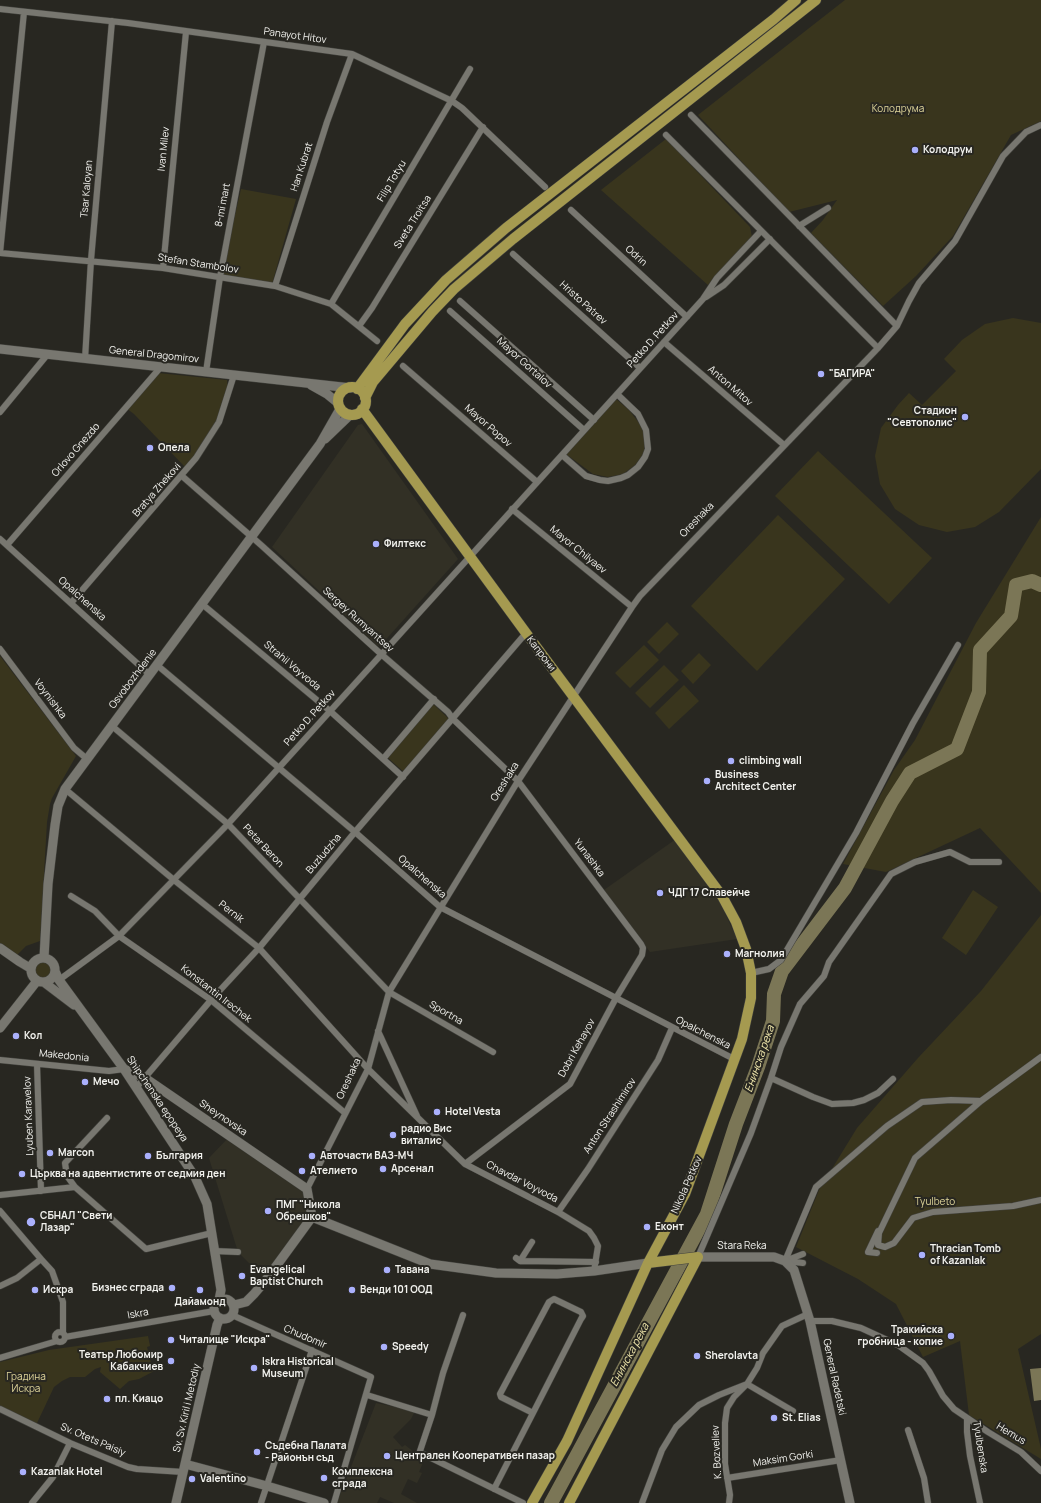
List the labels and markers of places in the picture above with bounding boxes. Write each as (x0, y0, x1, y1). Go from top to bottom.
place label: Колодрум (923, 144, 973, 156)
marker: Колодрум (910, 145, 920, 155)
place label: "БАГИРА" (829, 368, 875, 380)
marker: "БАГИРА" (816, 369, 826, 379)
place label: Стадион "Севтополис" (887, 405, 957, 428)
marker: Стадион "Севтополис" (960, 412, 970, 422)
place label: Опела (158, 442, 189, 454)
marker: Опела (145, 443, 155, 453)
place label: Филтекс (384, 538, 426, 550)
marker: Филтекс (371, 539, 381, 549)
place label: climbing wall (739, 755, 802, 767)
marker: climbing wall (726, 756, 736, 766)
place label: Business Architect Center (715, 769, 796, 792)
marker: Business Architect Center (702, 776, 712, 786)
place label: ЧДГ 17 Славейче (668, 887, 750, 899)
marker: ЧДГ 17 Славейче (655, 888, 665, 898)
place label: Магнолия (735, 948, 784, 960)
marker: Магнолия (722, 949, 732, 959)
place label: Кол (24, 1030, 42, 1042)
marker: Кол (11, 1031, 21, 1041)
place label: Мечо (93, 1076, 120, 1088)
marker: Мечо (80, 1077, 90, 1087)
place label: Hotel Vesta (445, 1106, 501, 1118)
marker: Hotel Vesta (432, 1107, 442, 1117)
place label: радио Вис виталис (401, 1123, 452, 1146)
marker: радио Вис виталис (388, 1130, 398, 1140)
place label: Marcon (58, 1147, 94, 1159)
marker: Marcon (45, 1148, 55, 1158)
place label: България (156, 1150, 203, 1162)
place label: Авточасти ВАЗ-МЧ (320, 1150, 413, 1162)
marker: България (143, 1151, 153, 1161)
marker: Авточасти ВАЗ-МЧ (307, 1151, 317, 1161)
place label: Арсенал (391, 1163, 434, 1175)
marker: Арсенал (378, 1164, 388, 1174)
place label: Ателието (310, 1165, 357, 1177)
marker: Ателието (297, 1166, 307, 1176)
place label: Църква на адвентистите от седмия ден (30, 1168, 225, 1180)
marker: Църква на адвентистите от седмия ден (17, 1169, 27, 1179)
place label: ПМГ "Никола Обрешков" (276, 1199, 340, 1222)
marker: ПМГ "Никола Обрешков" (263, 1206, 273, 1216)
place label: СБНАЛ "Свeти Лазар" (40, 1210, 112, 1234)
marker: СБНАЛ "Свeти Лазар" (25, 1216, 37, 1228)
place label: Еконт (655, 1221, 684, 1233)
marker: Еконт (642, 1222, 652, 1232)
place label: Thracian Tomb of Kazanlak (930, 1243, 1001, 1266)
marker: Thracian Tomb of Kazanlak (917, 1250, 927, 1260)
place label: Evangelical Baptist Church (250, 1264, 323, 1288)
place label: Тавана (395, 1264, 429, 1276)
marker: Тавана (382, 1265, 392, 1275)
marker: Evangelical Baptist Church (237, 1271, 247, 1281)
place label: Бизнес сграда (92, 1282, 164, 1294)
marker: Бизнес сграда (167, 1283, 177, 1293)
place label: Искра (43, 1284, 73, 1296)
place label: Венди 101 ООД (360, 1284, 433, 1296)
marker: Искра (30, 1285, 40, 1295)
marker: Дайамонд (195, 1285, 205, 1295)
marker: Венди 101 ООД (347, 1285, 357, 1295)
place label: Дайамонд (174, 1296, 226, 1308)
place label: Тракийска гробница - копие (857, 1324, 943, 1348)
marker: Тракийска гробница - копие (946, 1331, 956, 1341)
place label: Читалище "Искра" (179, 1334, 270, 1346)
marker: Читалище "Искра" (166, 1335, 176, 1345)
place label: Speedy (392, 1341, 429, 1353)
marker: Speedy (379, 1342, 389, 1352)
place label: Театър Любомир Кабакчиев (79, 1349, 163, 1372)
place label: Sherolavta (705, 1350, 758, 1362)
marker: Sherolavta (692, 1351, 702, 1361)
marker: Театър Любомир Кабакчиев (166, 1356, 176, 1366)
place label: Iskra Historical Museum (262, 1356, 334, 1380)
marker: Iskra Historical Museum (249, 1363, 259, 1373)
place label: пл. Киацо (115, 1393, 163, 1405)
marker: пл. Киацо (102, 1394, 112, 1404)
place label: St. Elias (782, 1412, 821, 1424)
marker: St. Elias (769, 1413, 779, 1423)
place label: Съдебна Палата - Районън съд (265, 1440, 346, 1464)
marker: Съдебна Палата - Районън съд (252, 1447, 262, 1457)
place label: Централен Кооперативен пазар (395, 1450, 555, 1462)
marker: Централен Кооперативен пазар (382, 1451, 392, 1461)
place label: Kazanlak Hotel (31, 1466, 102, 1478)
place label: Комплексна сграда (332, 1466, 393, 1490)
marker: Kazanlak Hotel (18, 1467, 28, 1477)
place label: Valentino (200, 1473, 246, 1485)
marker: Комплексна сграда (319, 1473, 329, 1483)
marker: Valentino (187, 1474, 197, 1484)

